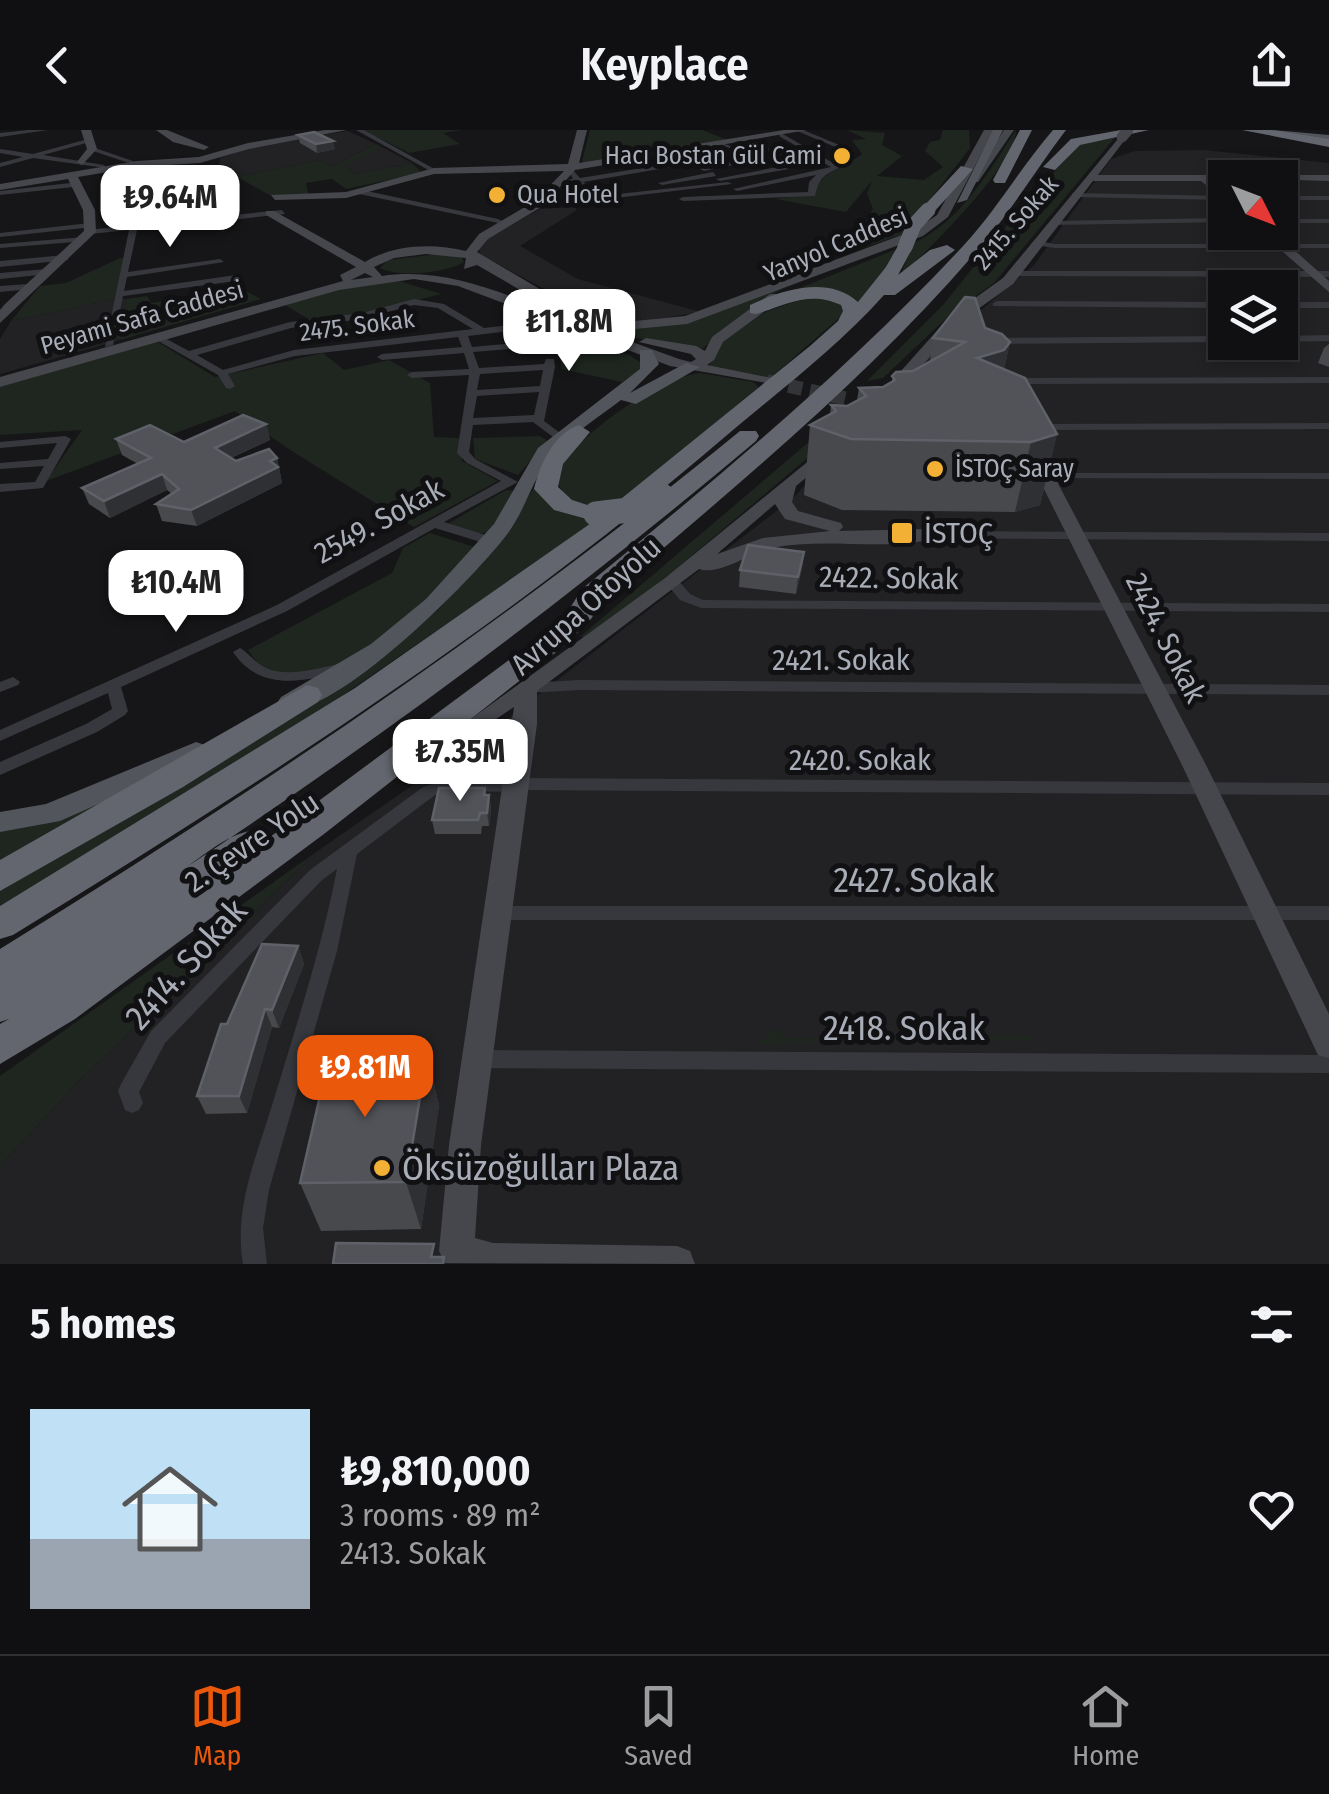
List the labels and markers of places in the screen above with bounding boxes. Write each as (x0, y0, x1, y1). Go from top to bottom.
place label: Hacı Bostan Gül Cami (605, 141, 822, 171)
marker: Hacı Bostan Gül Cami (831, 145, 853, 167)
pin: ₺9.64M (89, 165, 251, 250)
place label: Qua Hotel (517, 180, 619, 210)
marker: Qua Hotel (486, 184, 508, 206)
pin: ₺11.8M (488, 289, 650, 374)
place label: İSTOÇ Saray (955, 453, 1074, 484)
marker: İSTOÇ Saray (924, 458, 946, 480)
place label: İSTOÇ (924, 515, 993, 551)
marker: İSTOÇ (889, 520, 915, 546)
pin: ₺10.4M (95, 550, 257, 635)
pin: ₺7.35M (379, 719, 541, 804)
pin: ₺9.81M (284, 1035, 446, 1120)
place label: Öksüzoğulları Plaza (402, 1147, 679, 1189)
marker: Öksüzoğulları Plaza (371, 1157, 393, 1179)

